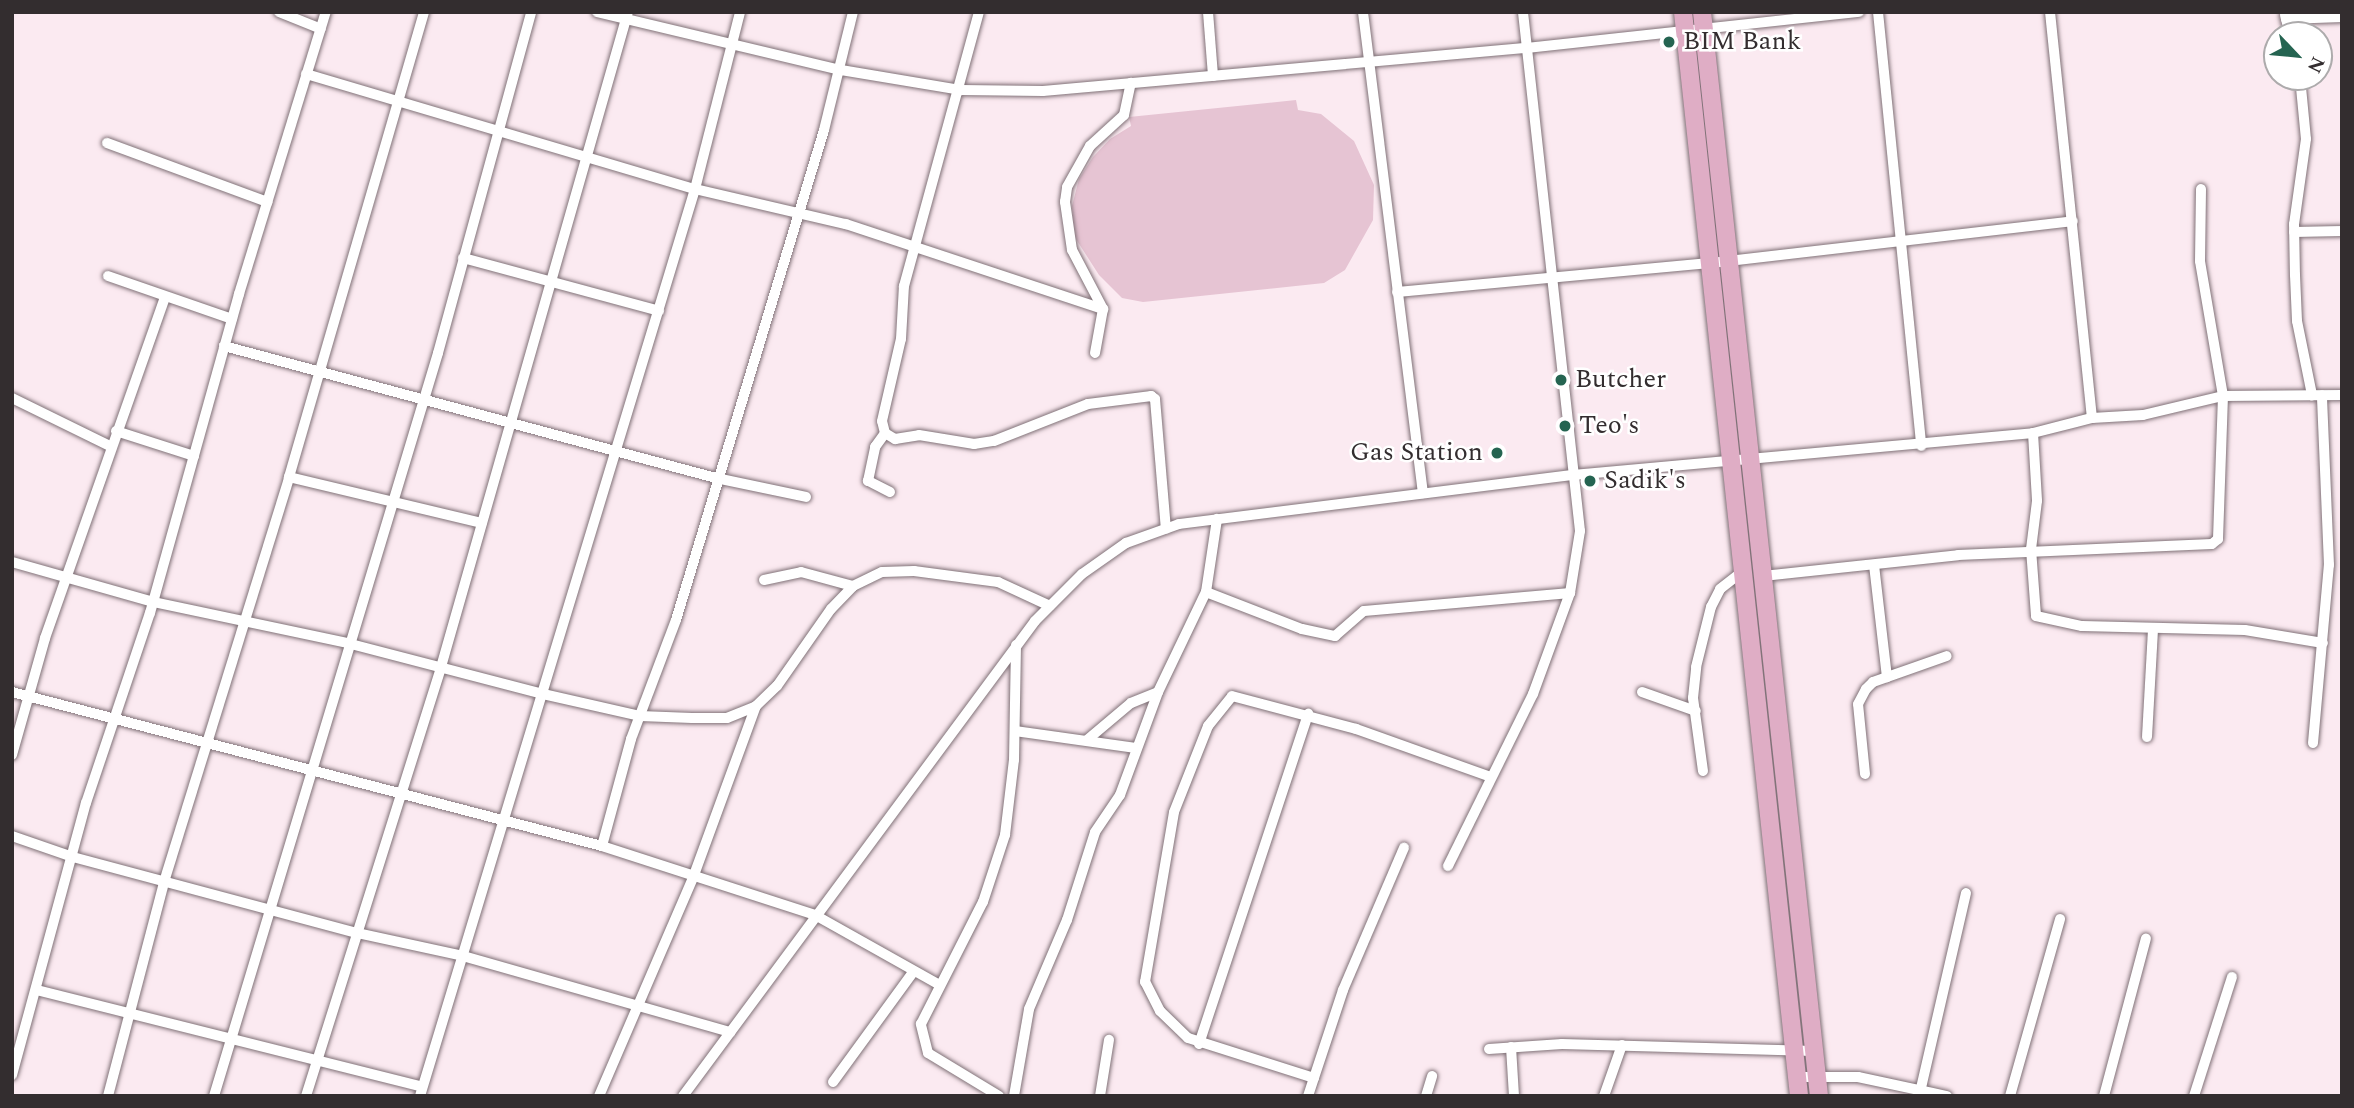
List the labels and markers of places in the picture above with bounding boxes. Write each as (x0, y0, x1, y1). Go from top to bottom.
place label: BIM Bank (1683, 26, 1801, 58)
marker: BIM Bank (1661, 34, 1677, 50)
place label: Butcher (1575, 364, 1666, 396)
marker: Butcher (1553, 372, 1569, 388)
place label: Teo's (1579, 410, 1640, 442)
marker: Teo's (1557, 418, 1573, 434)
place label: Gas Station (1350, 437, 1483, 469)
marker: Gas Station (1489, 445, 1505, 461)
place label: Sadik's (1604, 465, 1686, 497)
marker: Sadik's (1582, 473, 1598, 489)

